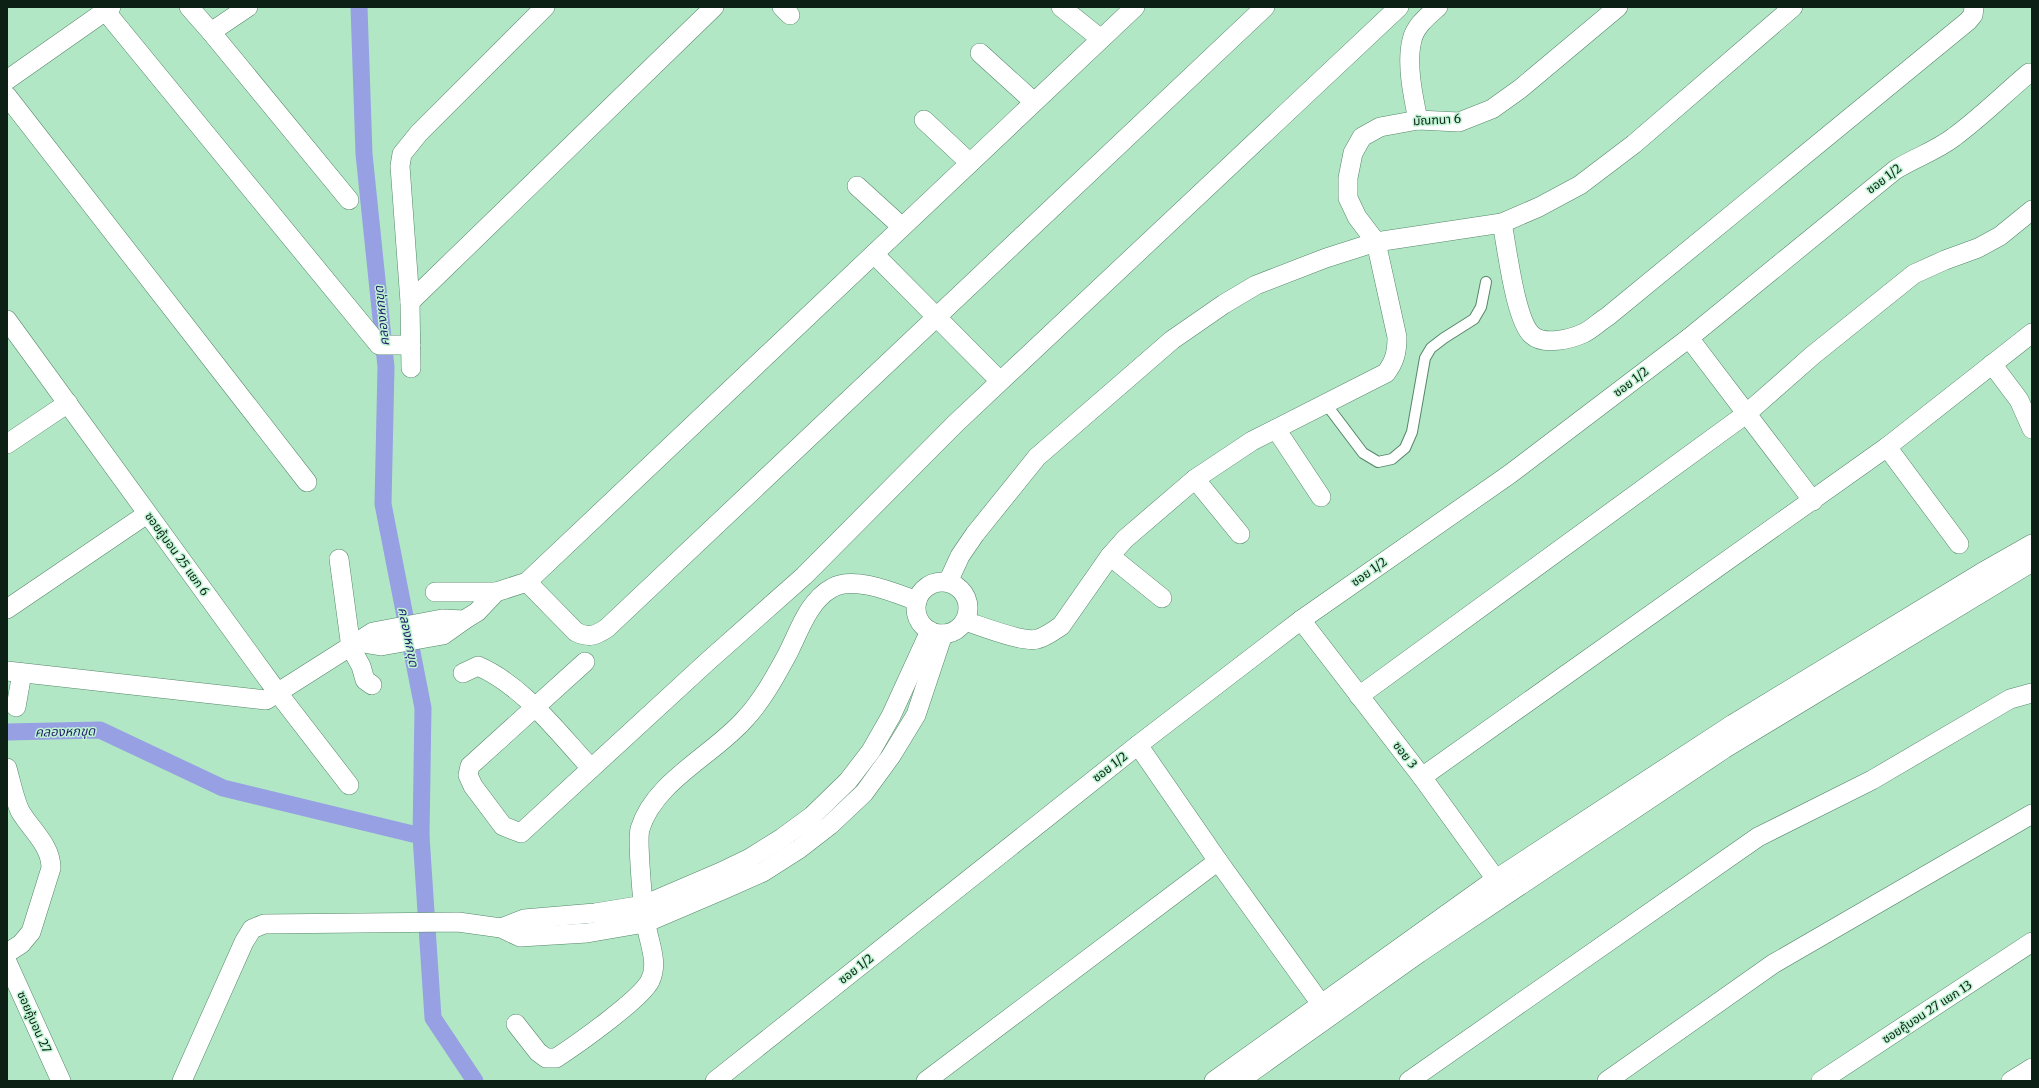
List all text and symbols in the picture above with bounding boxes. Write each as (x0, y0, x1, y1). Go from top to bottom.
street label: มัณฑนา 6 (1413, 111, 1461, 128)
street label: ซอย 1/2 (1863, 160, 1904, 197)
water label: คลองหกขุด (370, 284, 393, 347)
street label: ซอย 1/2 (1610, 363, 1651, 400)
street label: ซอยคู้บอน 25 แยก 6 (142, 509, 213, 598)
street label: ซอย 1/2 (1348, 554, 1390, 589)
water label: คลองหกขุด (394, 606, 423, 669)
water label: คลองหกขุด (35, 722, 96, 741)
street label: ซอย 3 (1390, 738, 1421, 771)
street label: ซอย 1/2 (1089, 748, 1130, 785)
street label: ซอย 1/2 (835, 950, 876, 987)
street label: ซอยคู้บอน 27 แยก 13 (1879, 977, 1975, 1046)
street label: ซอยคู้บอน 27 (14, 989, 55, 1055)

